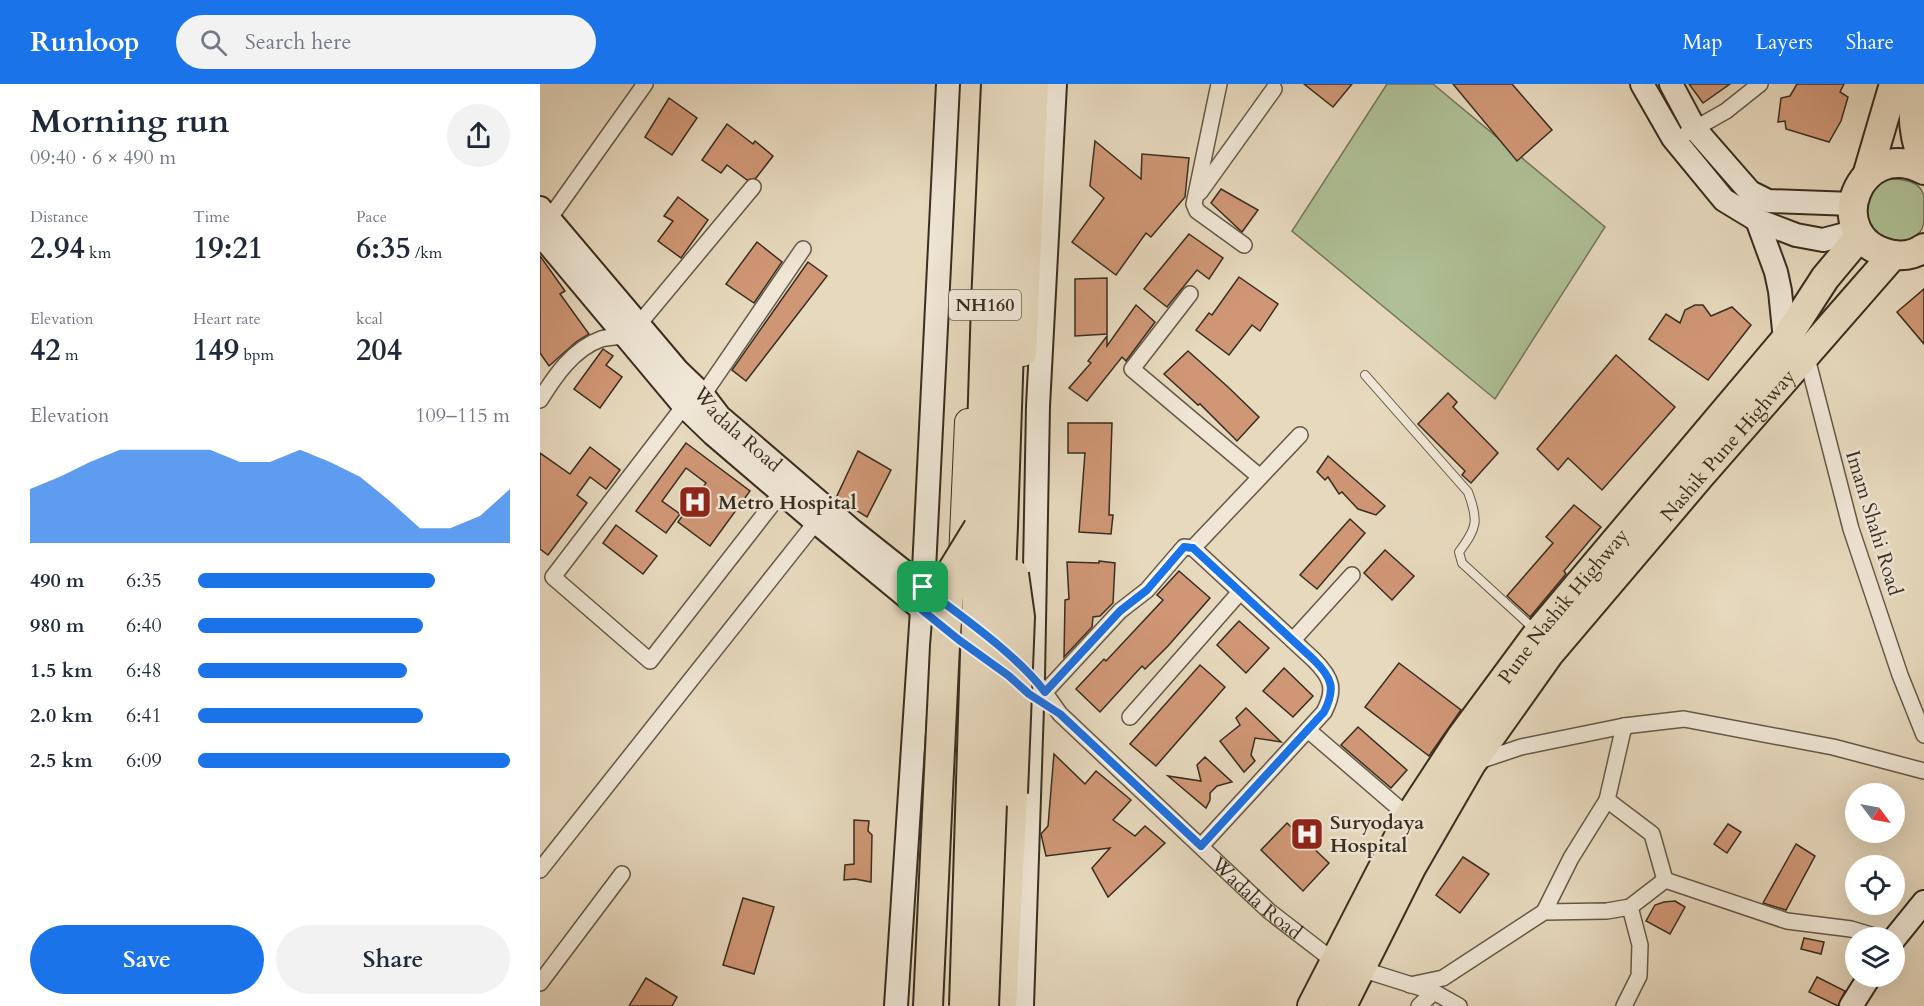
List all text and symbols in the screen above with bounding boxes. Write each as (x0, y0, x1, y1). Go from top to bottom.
search box (176, 15, 596, 69)
text: Runloop (30, 23, 140, 61)
icon: search (197, 26, 230, 59)
text: Search here (245, 27, 351, 57)
text: Map (1683, 28, 1723, 57)
text: Layers (1756, 28, 1813, 57)
text: Share (1846, 28, 1894, 57)
text: Morning run (30, 99, 230, 144)
button: share (447, 104, 510, 167)
text: 09:40 · 6 × 490 m (30, 144, 176, 171)
text: Distance (30, 206, 88, 228)
text: Time (193, 206, 230, 228)
text: Pace (356, 206, 387, 228)
text: 2.94 (30, 228, 85, 269)
text: 19:21 (193, 228, 263, 269)
text: 6:35 (356, 228, 411, 269)
text: km (85, 242, 111, 264)
text: /km (411, 242, 442, 264)
road number: NH160 (949, 290, 1021, 320)
text: Elevation (30, 308, 94, 330)
text: Heart rate (193, 308, 261, 330)
text: kcal (356, 308, 383, 330)
text: 42 (30, 330, 61, 371)
text: 149 (193, 330, 239, 371)
text: 204 (356, 330, 402, 371)
text: m (61, 344, 79, 366)
text: bpm (239, 344, 274, 366)
street label: Nashik Pune Highway (1654, 363, 1801, 527)
street label: Wadala Road (687, 380, 788, 478)
text: Elevation (30, 402, 109, 429)
text: 109–115 m (415, 402, 510, 429)
street label: Imam Shahi Road (1839, 447, 1909, 599)
hospital icon: Metro Hospital (677, 484, 713, 520)
place label: Metro Hospital (718, 489, 857, 516)
street label: Pune Nashik Highway (1491, 522, 1635, 689)
pin (897, 561, 948, 612)
text: 490 m (30, 567, 85, 594)
text: 6:35 (126, 567, 162, 594)
icon: arrive (906, 570, 939, 603)
text: 980 m (30, 612, 85, 639)
text: 6:40 (126, 612, 162, 639)
text: 1.5 km (30, 657, 93, 684)
text: 6:48 (126, 657, 162, 684)
text: 2.0 km (30, 702, 93, 729)
text: 6:41 (126, 702, 162, 729)
text: 2.5 km (30, 747, 93, 774)
text: 6:09 (126, 747, 162, 774)
north arrow (1845, 783, 1905, 843)
map controls (1845, 783, 1905, 987)
place label: Suryodaya Hospital (1330, 809, 1424, 859)
hospital icon: Suryodaya Hospital (1289, 816, 1325, 852)
street label: Wadala Road (1205, 850, 1308, 946)
button: locate (1845, 855, 1905, 915)
button: Save (30, 925, 264, 994)
button: Share (276, 925, 510, 994)
button: layers (1845, 927, 1905, 987)

